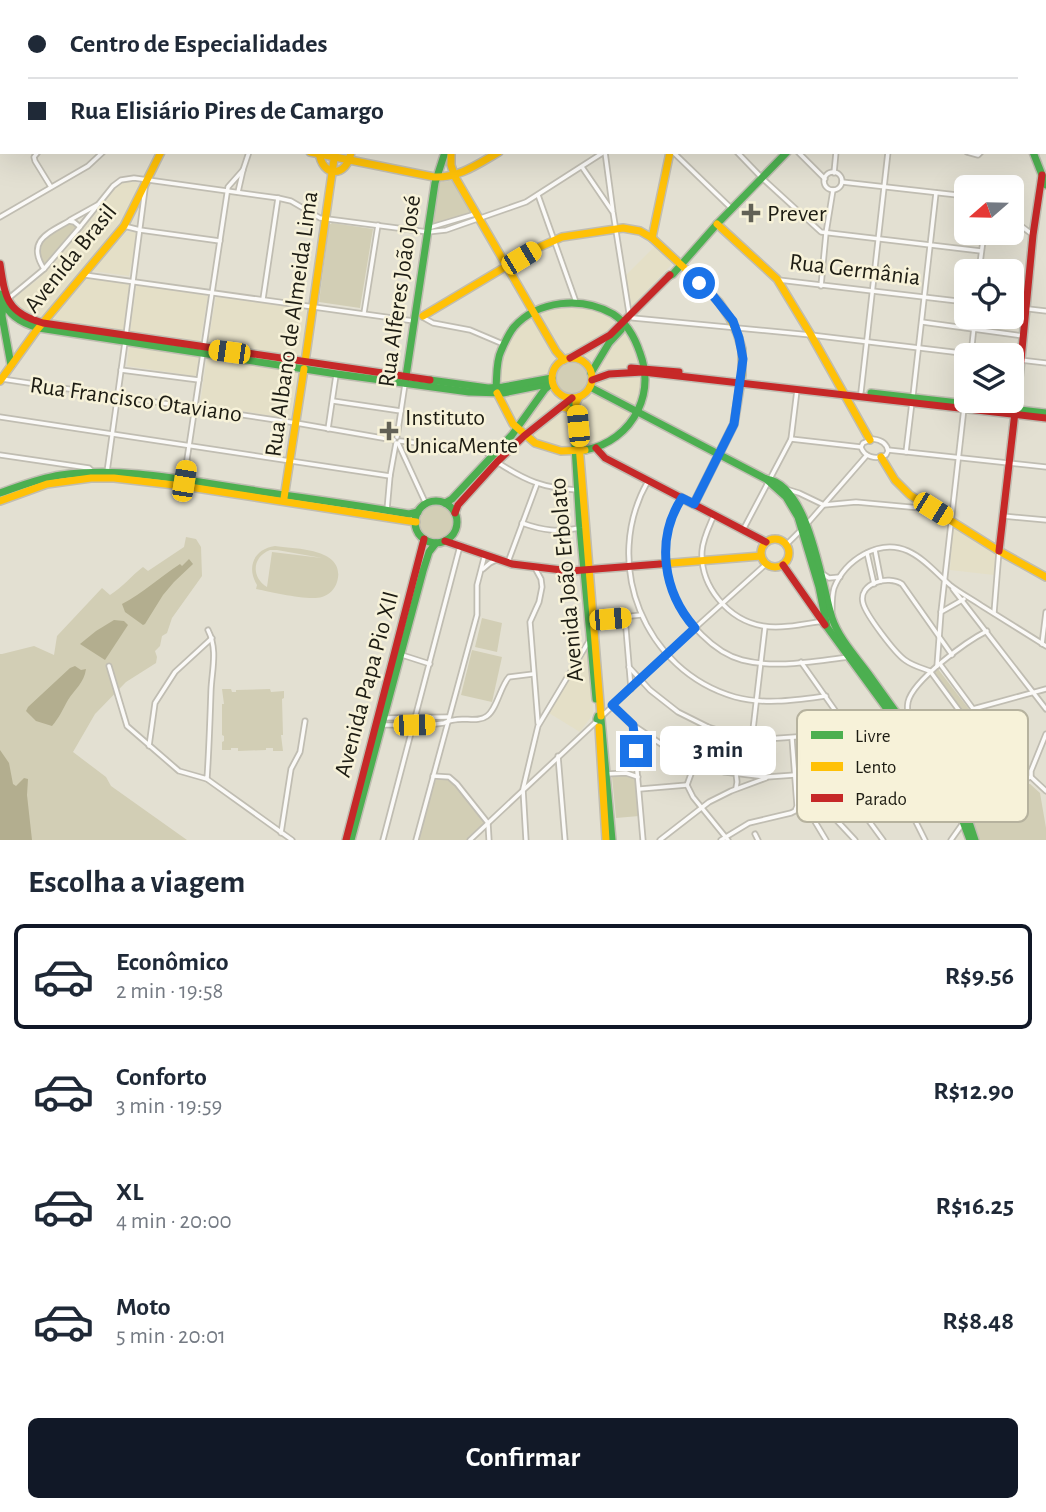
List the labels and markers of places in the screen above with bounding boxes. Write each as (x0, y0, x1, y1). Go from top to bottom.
place label: Prever (767, 202, 827, 226)
marker: Prever (741, 203, 761, 223)
place label: Instituto UnicaMente (405, 406, 518, 458)
marker: Instituto UnicaMente (379, 421, 399, 441)

